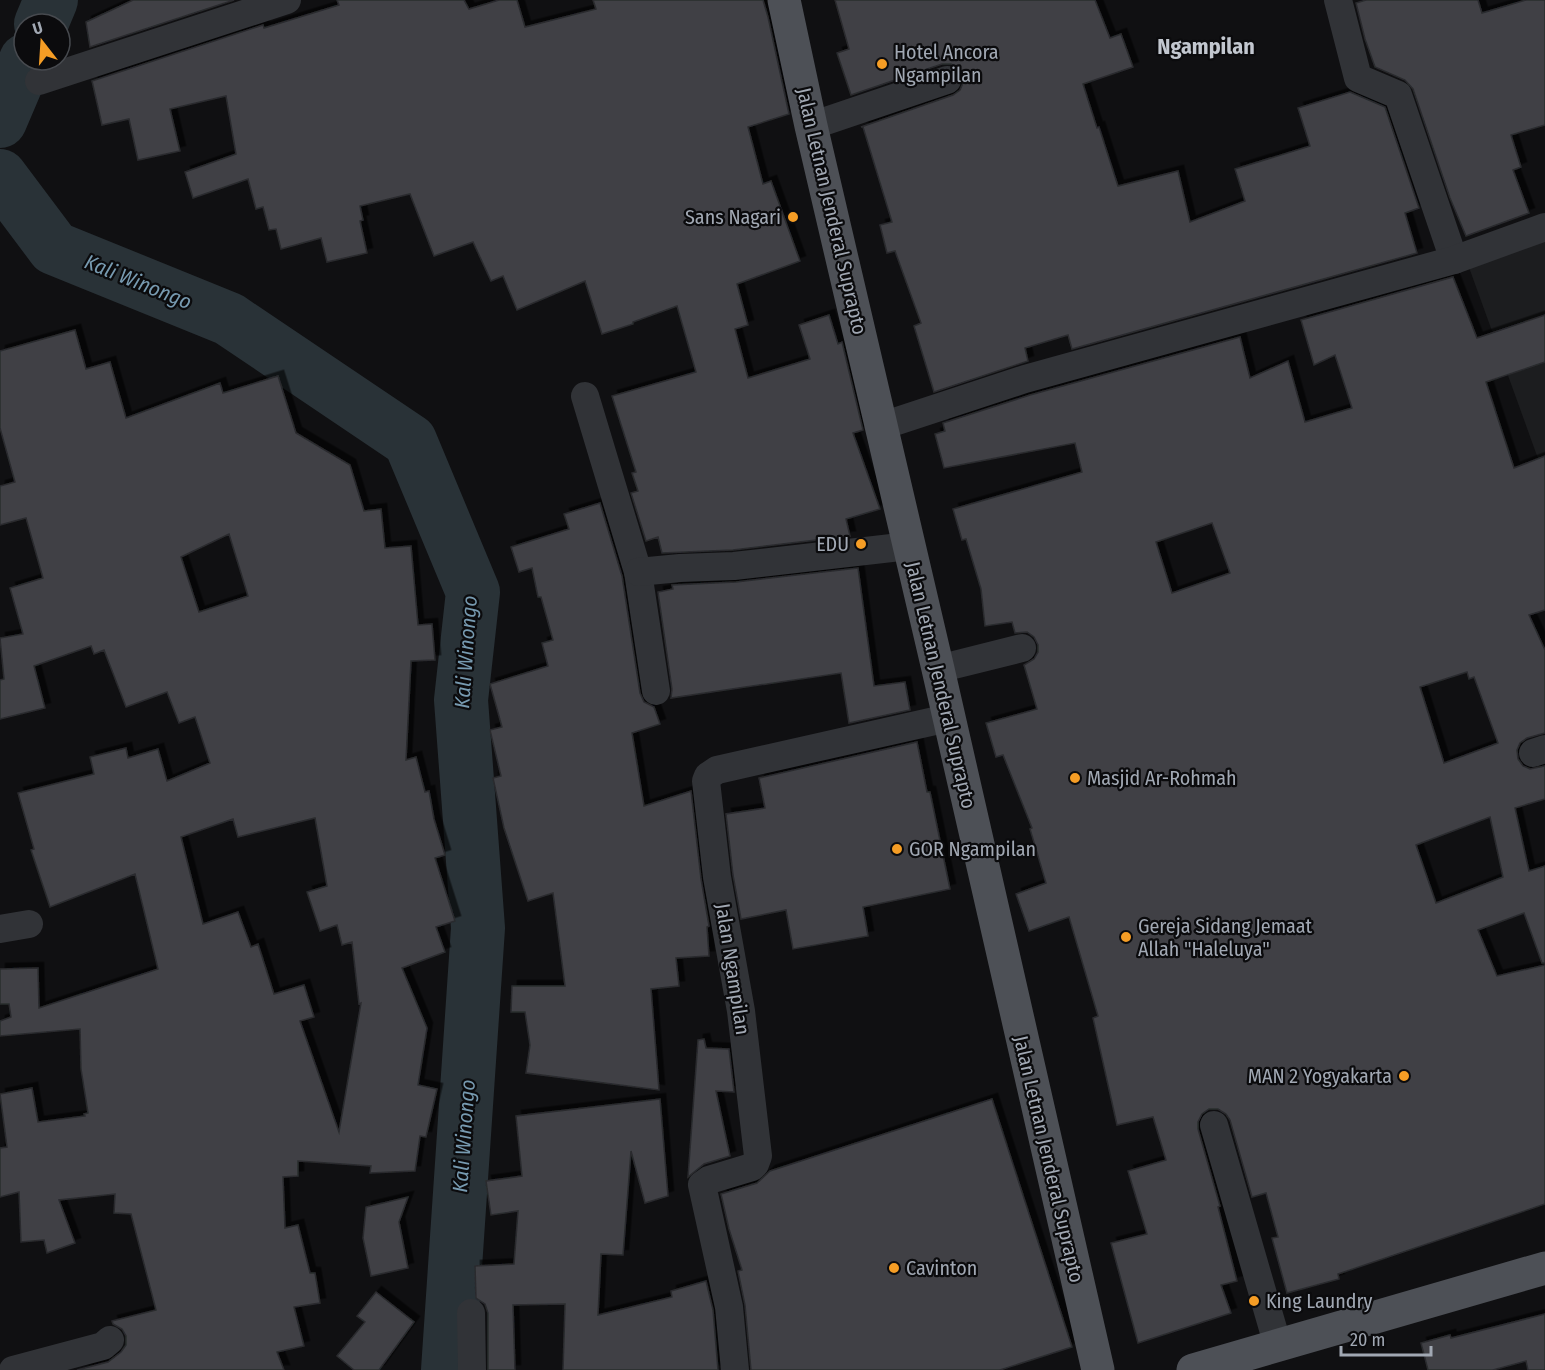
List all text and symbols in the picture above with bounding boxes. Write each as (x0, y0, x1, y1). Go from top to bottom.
north arrow (12, 12, 72, 72)
text: U (30, 18, 45, 39)
district label: Ngampilan (1157, 33, 1255, 60)
place label: Hotel Ancora Ngampilan (894, 40, 999, 87)
marker: Hotel Ancora Ngampilan (875, 57, 889, 71)
street label: Jalan Letnan Jenderal Suprapto (792, 85, 872, 337)
place label: Sans Nagari (685, 205, 781, 229)
marker: Sans Nagari (786, 210, 800, 224)
water label: Kali Winongo (81, 249, 195, 315)
place label: EDU (816, 532, 849, 556)
marker: EDU (854, 537, 868, 551)
street label: Jalan Letnan Jenderal Suprapto (901, 559, 981, 811)
water label: Kali Winongo (449, 595, 483, 709)
place label: Masjid Ar-Rohmah (1087, 766, 1237, 790)
marker: Masjid Ar-Rohmah (1068, 771, 1082, 785)
place label: GOR Ngampilan (909, 837, 1036, 861)
marker: GOR Ngampilan (890, 842, 904, 856)
street label: Jalan Ngampilan (711, 902, 755, 1036)
place label: Gereja Sidang Jemaat Allah "Haleluya" (1138, 914, 1313, 961)
marker: Gereja Sidang Jemaat Allah "Haleluya" (1119, 930, 1133, 944)
street label: Jalan Letnan Jenderal Suprapto (1009, 1033, 1089, 1285)
place label: MAN 2 Yogyakarta (1248, 1064, 1392, 1088)
marker: MAN 2 Yogyakarta (1397, 1069, 1411, 1083)
water label: Kali Winongo (447, 1079, 481, 1193)
place label: Cavinton (906, 1256, 977, 1280)
marker: Cavinton (887, 1261, 901, 1275)
place label: King Laundry (1266, 1289, 1372, 1313)
marker: King Laundry (1247, 1294, 1261, 1308)
scale bar (1341, 1319, 1431, 1357)
text: 20 m (1350, 1329, 1385, 1351)

